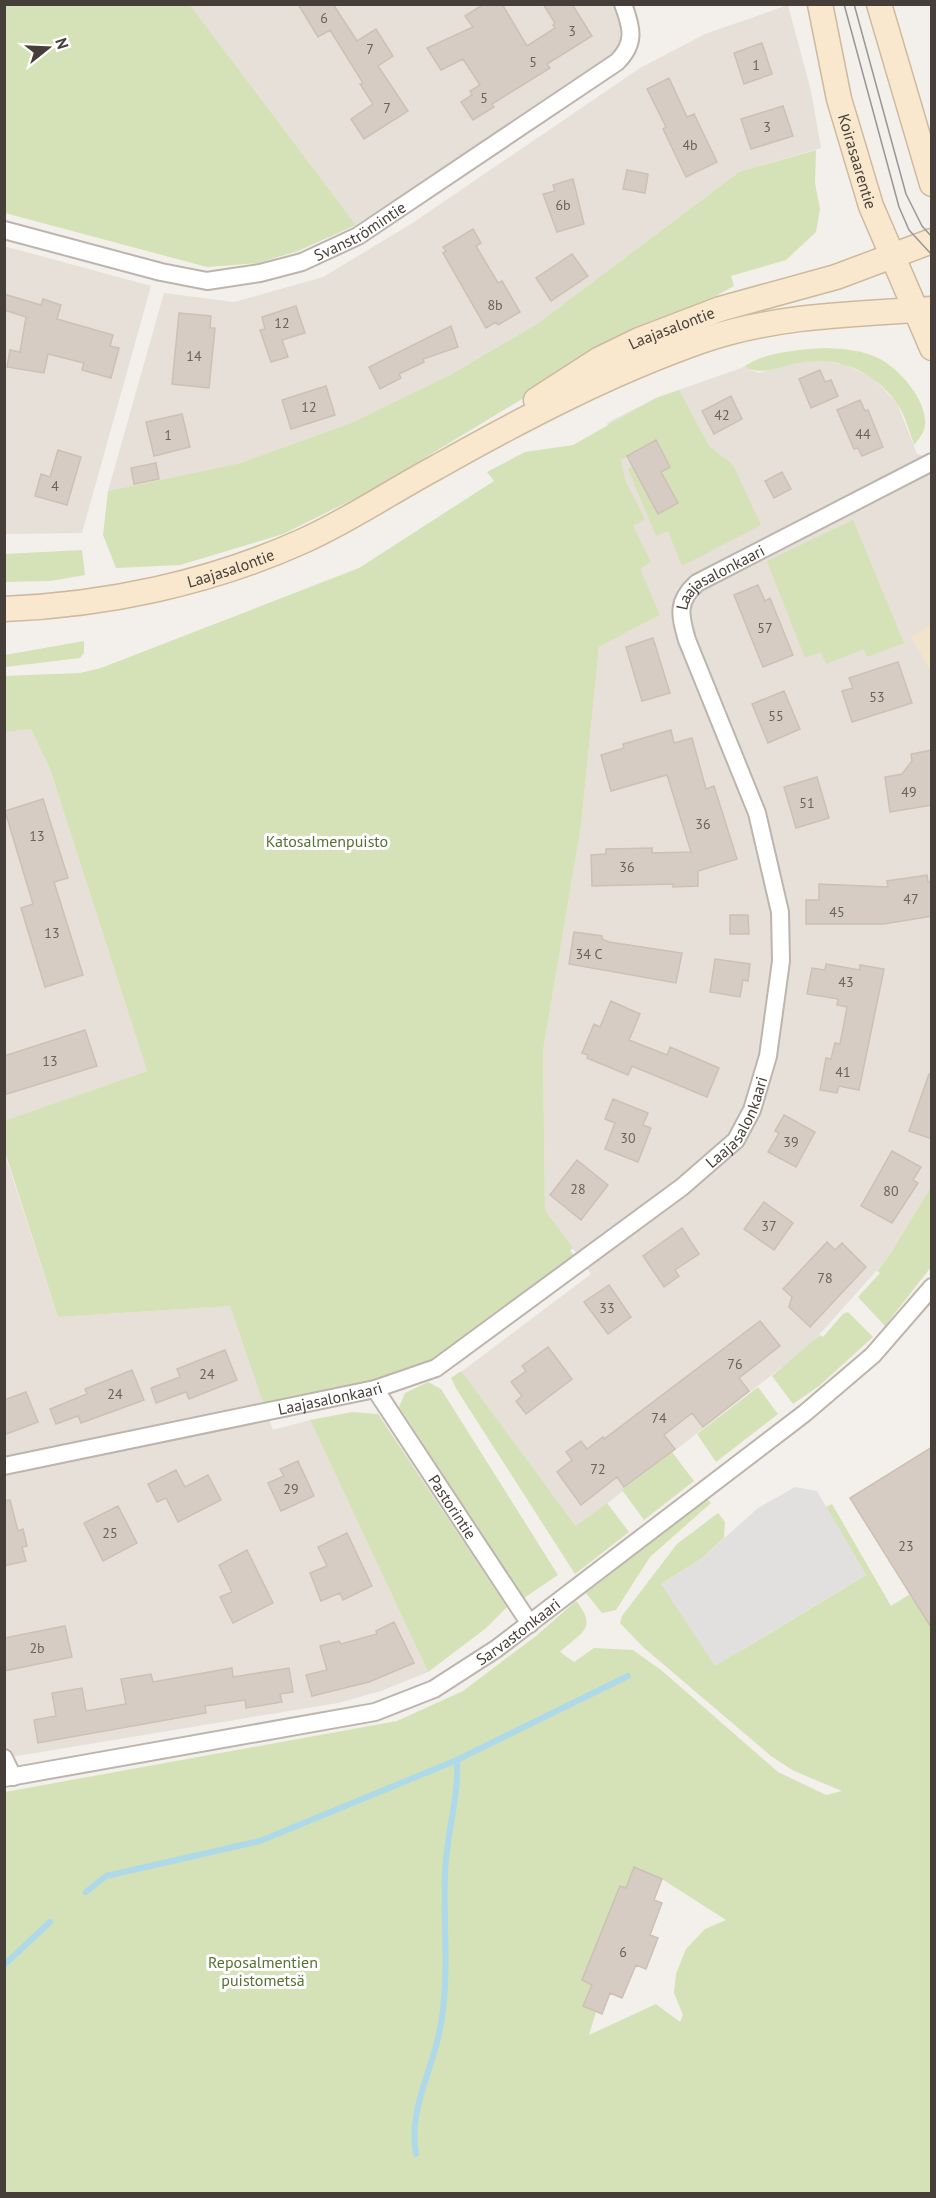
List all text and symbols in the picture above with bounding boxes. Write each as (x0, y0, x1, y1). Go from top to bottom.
house number: 6 (320, 9, 328, 27)
north arrow (18, 18, 78, 78)
house number: 3 (568, 22, 576, 40)
text: N (51, 35, 73, 51)
house number: 7 (366, 40, 374, 58)
house number: 5 (529, 53, 537, 71)
house number: 1 (752, 56, 760, 74)
house number: 5 (480, 89, 488, 107)
house number: 7 (383, 99, 391, 117)
street label: Koirasaarentie (834, 112, 881, 211)
house number: 3 (763, 118, 771, 136)
house number: 4b (682, 136, 698, 154)
house number: 6b (555, 196, 571, 214)
street label: Svanströmintie (311, 197, 410, 265)
house number: 8b (487, 296, 503, 314)
street label: Laajasalontie (625, 302, 717, 354)
house number: 12 (274, 314, 290, 332)
house number: 14 (186, 347, 202, 365)
house number: 12 (301, 398, 317, 416)
house number: 42 (714, 406, 730, 424)
house number: 44 (855, 425, 871, 443)
house number: 1 (164, 426, 172, 444)
house number: 4 (51, 477, 59, 495)
street label: Laajasalonkaari (671, 540, 768, 612)
street label: Laajasalontie (185, 544, 277, 591)
house number: 57 (757, 619, 773, 637)
house number: 53 (869, 688, 885, 706)
house number: 55 (768, 707, 784, 725)
house number: 49 (901, 783, 917, 801)
house number: 51 (799, 794, 815, 812)
house number: 36 (695, 815, 711, 833)
house number: 13 (29, 827, 45, 845)
park label: Katosalmenpuisto (266, 831, 388, 851)
house number: 36 (619, 858, 635, 876)
house number: 47 (903, 890, 919, 908)
house number: 45 (829, 903, 845, 921)
house number: 13 (44, 924, 60, 942)
house number: 34 C (576, 945, 603, 963)
house number: 43 (838, 973, 854, 991)
house number: 13 (42, 1052, 58, 1070)
house number: 41 (835, 1063, 851, 1081)
street label: Laajasalonkaari (701, 1074, 771, 1172)
house number: 30 (620, 1129, 636, 1147)
house number: 39 (783, 1133, 799, 1151)
house number: 28 (570, 1180, 586, 1198)
house number: 80 (883, 1182, 899, 1200)
house number: 37 (761, 1217, 777, 1235)
house number: 78 (817, 1269, 833, 1287)
house number: 33 (599, 1299, 615, 1317)
house number: 76 (727, 1355, 743, 1373)
house number: 24 (199, 1365, 215, 1383)
street label: Laajasalonkaari (276, 1377, 385, 1419)
house number: 24 (107, 1385, 123, 1403)
house number: 74 (651, 1409, 667, 1427)
house number: 72 (590, 1460, 606, 1478)
street label: Pastorintie (424, 1471, 481, 1543)
house number: 29 (283, 1480, 299, 1498)
house number: 25 (102, 1524, 118, 1542)
house number: 23 (898, 1537, 914, 1555)
street label: Sarvastonkaari (472, 1594, 564, 1669)
house number: 2b (29, 1639, 45, 1657)
house number: 6 (619, 1943, 627, 1961)
park label: Reposalmentien puistometsä (208, 1952, 318, 1990)

